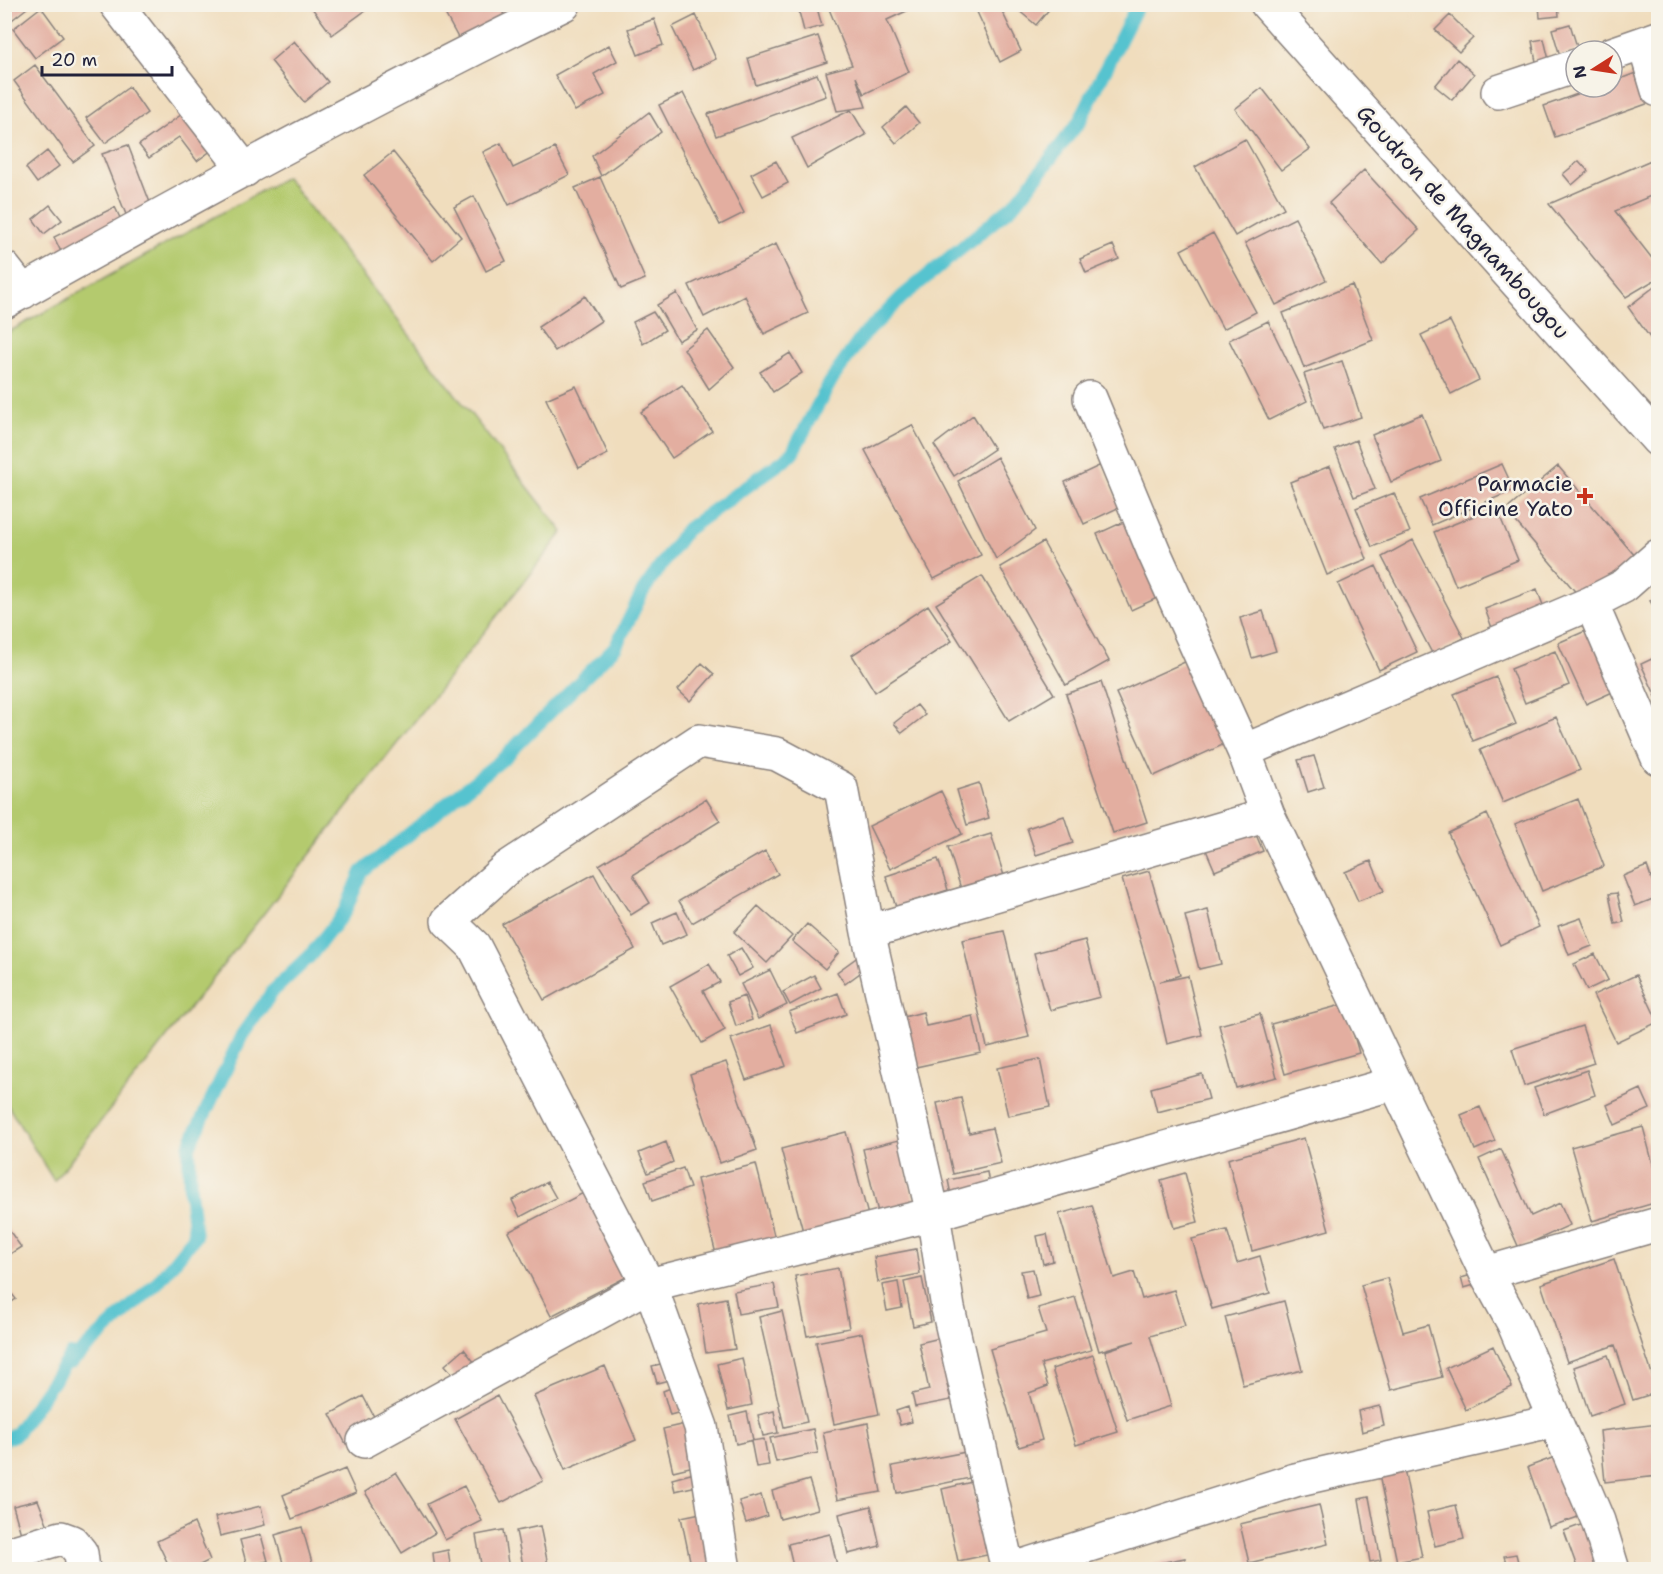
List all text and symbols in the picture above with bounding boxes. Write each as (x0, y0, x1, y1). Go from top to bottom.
scale bar (42, 39, 172, 77)
north arrow (1564, 39, 1624, 99)
text: 20 m (51, 48, 97, 72)
text: N (1568, 64, 1591, 80)
street label: Goudron de Magnambougou (1350, 99, 1576, 345)
place label: Parmacie Officine Yato (1438, 469, 1573, 523)
marker: Parmacie Officine Yato (1578, 489, 1592, 503)

